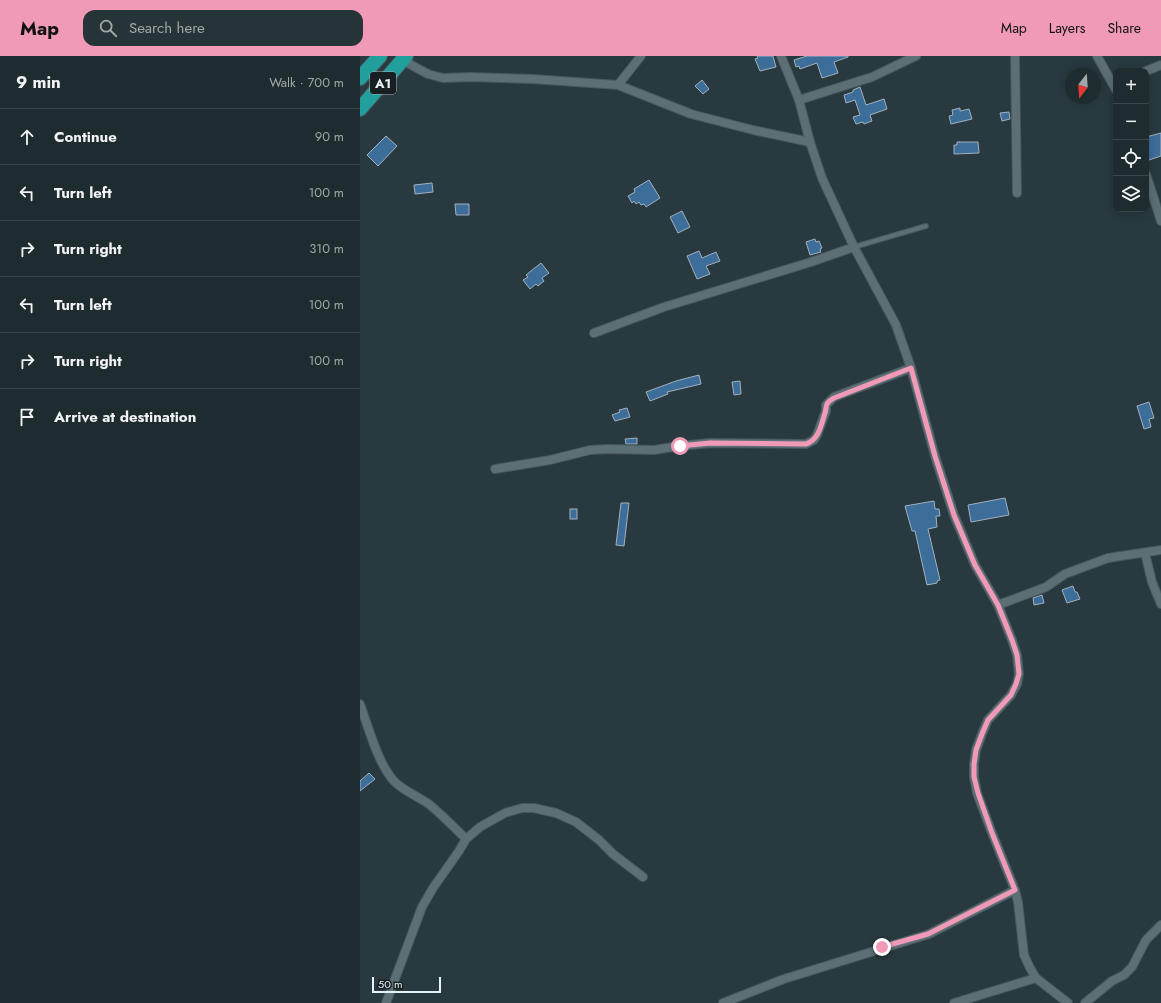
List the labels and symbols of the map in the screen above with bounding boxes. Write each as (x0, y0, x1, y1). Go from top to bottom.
north arrow (1065, 68, 1101, 104)
road number: A1 (370, 72, 396, 94)
route start (671, 437, 689, 455)
route end (873, 938, 891, 956)
scale bar (372, 975, 441, 994)

